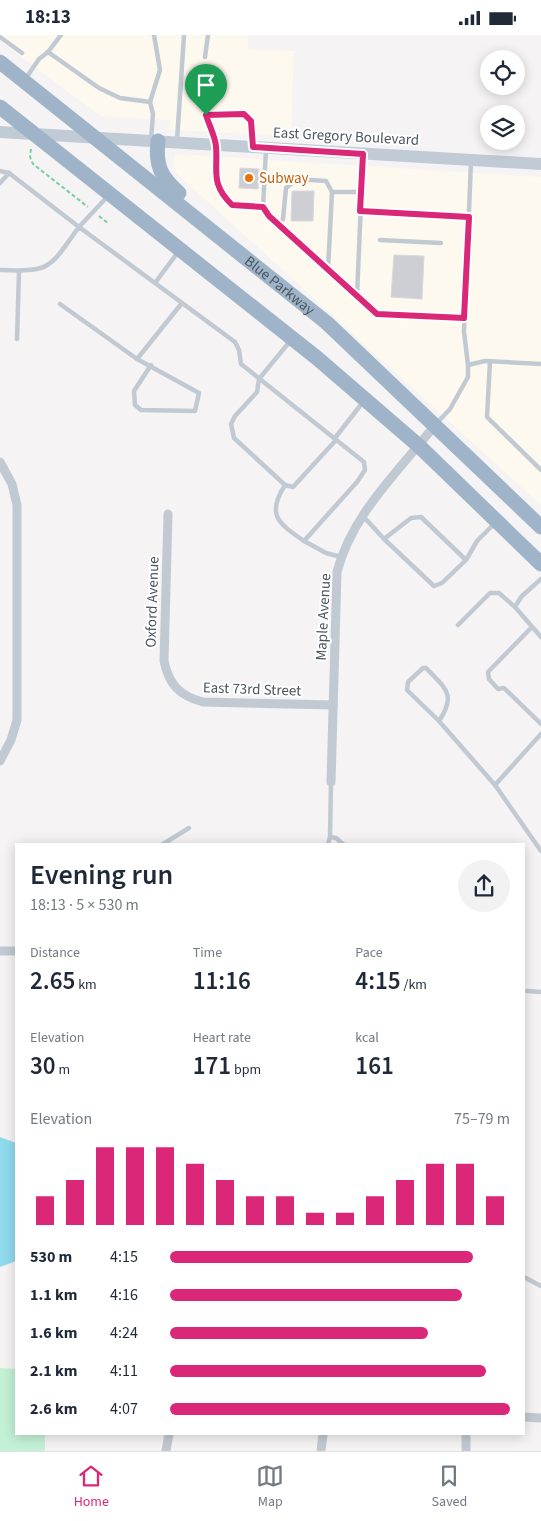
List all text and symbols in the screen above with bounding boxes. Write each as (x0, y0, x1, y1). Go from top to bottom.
text: 18:13 (25, 4, 71, 31)
map controls (480, 50, 525, 150)
button: locate (480, 50, 525, 95)
pin (185, 64, 227, 115)
icon: arrive (192, 71, 220, 99)
button: layers (480, 105, 525, 150)
street label: East Gregory Boulevard (272, 122, 420, 151)
place label: Subway (259, 168, 309, 189)
marker: Subway (243, 172, 255, 184)
street label: Blue Parkway (240, 251, 319, 320)
street label: Oxford Avenue (140, 556, 165, 648)
street label: Maple Avenue (311, 573, 336, 661)
street label: East 73rd Street (202, 677, 302, 702)
text: Evening run (30, 855, 173, 895)
button: share (458, 860, 510, 912)
text: 18:13 · 5 × 530 m (30, 894, 139, 916)
text: Distance (30, 943, 80, 963)
text: Time (193, 943, 222, 963)
text: Pace (355, 943, 383, 963)
text: 2.65 (30, 963, 75, 999)
text: 11:16 (193, 963, 251, 999)
text: 4:15 (355, 963, 401, 999)
text: km (75, 975, 97, 995)
text: /km (401, 975, 427, 995)
text: Elevation (30, 1028, 85, 1048)
text: Heart rate (193, 1028, 251, 1048)
text: kcal (355, 1028, 379, 1048)
text: 30 (30, 1048, 56, 1084)
text: 171 (193, 1048, 231, 1084)
text: 161 (355, 1048, 394, 1084)
text: m (56, 1060, 70, 1080)
text: bpm (231, 1060, 261, 1080)
text: Elevation (30, 1108, 92, 1130)
text: 75–79 m (454, 1108, 510, 1130)
text: 530 m (30, 1246, 72, 1268)
text: 4:15 (110, 1246, 138, 1268)
text: 1.1 km (30, 1284, 77, 1306)
text: 4:16 (110, 1284, 138, 1306)
text: 1.6 km (30, 1322, 77, 1344)
text: 4:24 (110, 1322, 138, 1344)
text: 2.1 km (30, 1360, 77, 1382)
text: 4:11 (110, 1360, 138, 1382)
text: 2.6 km (30, 1398, 77, 1420)
text: 4:07 (110, 1398, 138, 1420)
tab: Home (74, 1462, 109, 1512)
tab: Map (256, 1462, 284, 1512)
tab: Saved (432, 1462, 467, 1512)

